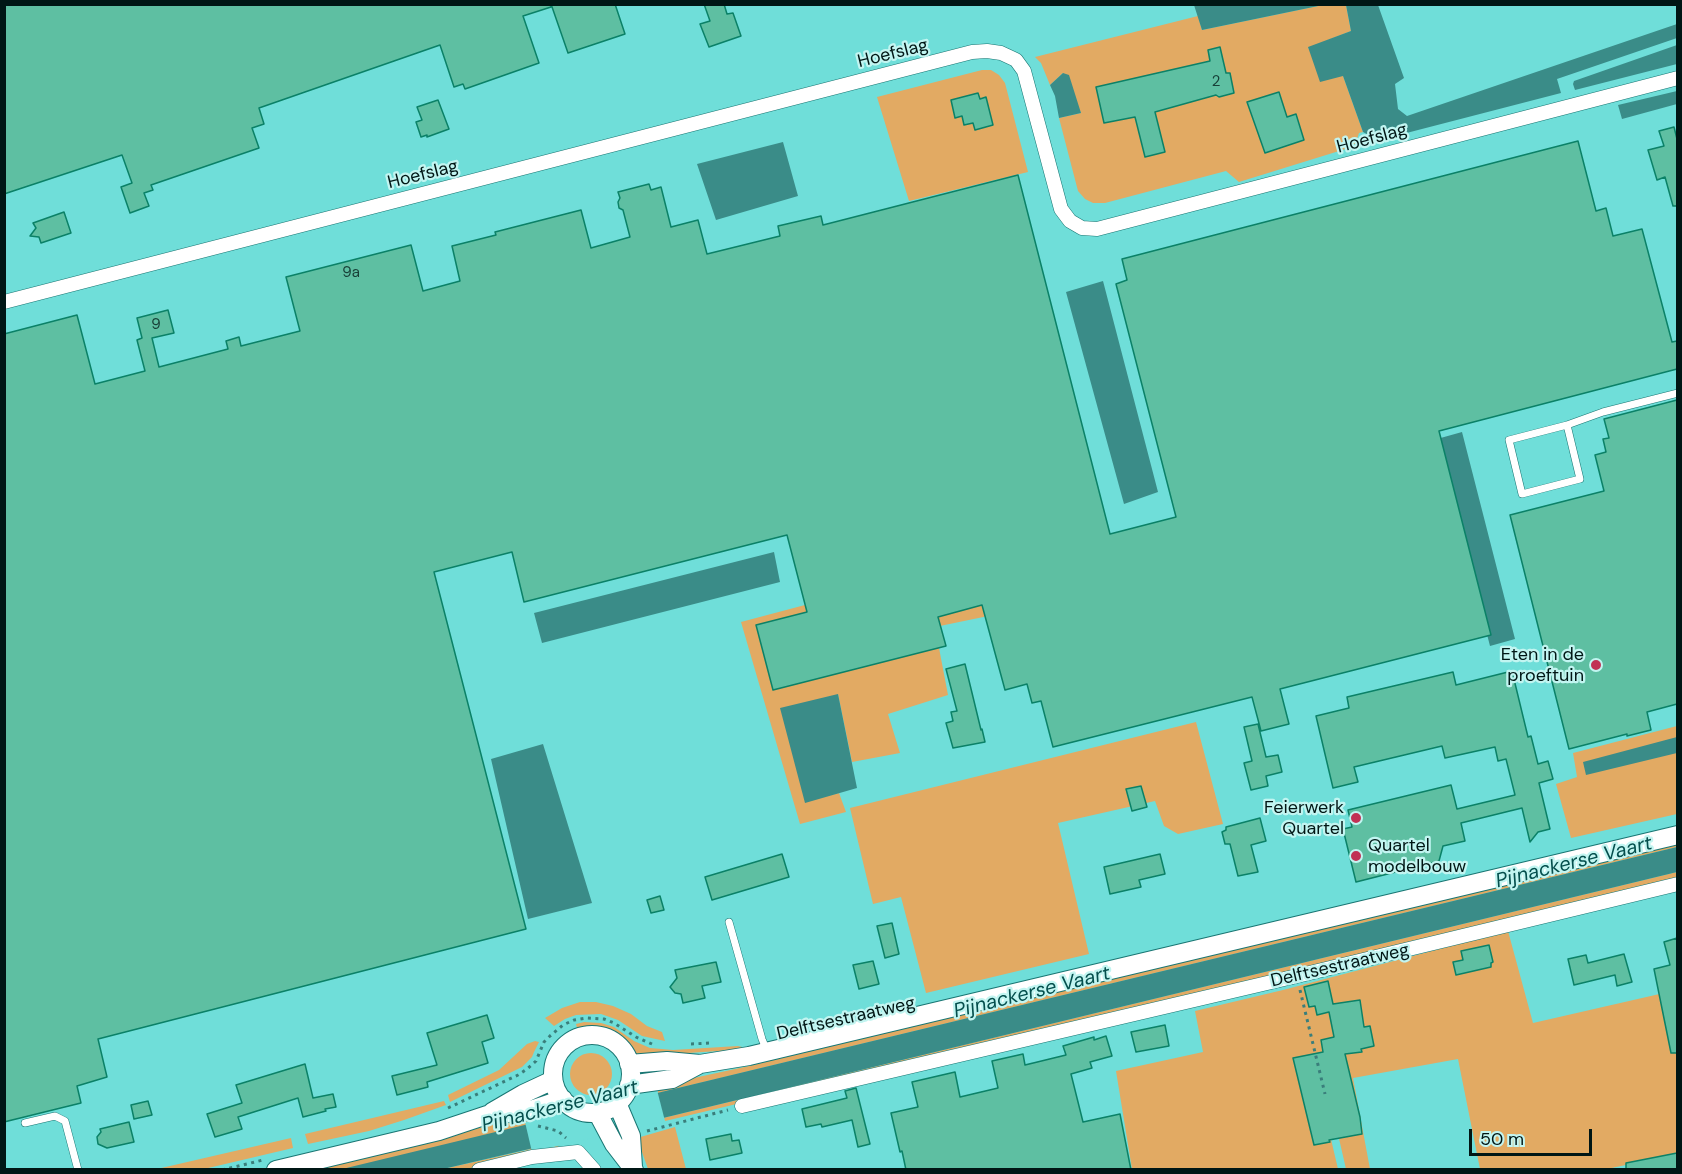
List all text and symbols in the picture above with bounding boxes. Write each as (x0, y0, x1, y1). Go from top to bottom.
street label: Hoefslag (856, 35, 930, 73)
house number: 2 (1212, 73, 1220, 91)
street label: Hoefslag (1335, 119, 1409, 159)
street label: Hoefslag (386, 156, 460, 194)
house number: 9a (342, 264, 360, 282)
house number: 9 (151, 316, 161, 334)
place label: Eten in de proeftuin (1501, 644, 1584, 686)
marker: Eten in de proeftuin (1589, 658, 1603, 672)
place label: Feierwerk Quartel (1264, 797, 1344, 840)
marker: Feierwerk Quartel (1349, 811, 1363, 825)
water label: Pijnackerse Vaart (1493, 832, 1655, 894)
place label: Quartel modelbouw (1368, 835, 1466, 878)
marker: Quartel modelbouw (1349, 849, 1363, 863)
street label: Delftsestraatweg (1269, 940, 1411, 992)
water label: Pijnackerse Vaart (951, 962, 1113, 1024)
street label: Delftsestraatweg (775, 993, 917, 1045)
water label: Pijnackerse Vaart (479, 1076, 641, 1138)
scale bar (1472, 1117, 1595, 1155)
text: 50 m (1480, 1127, 1524, 1151)

